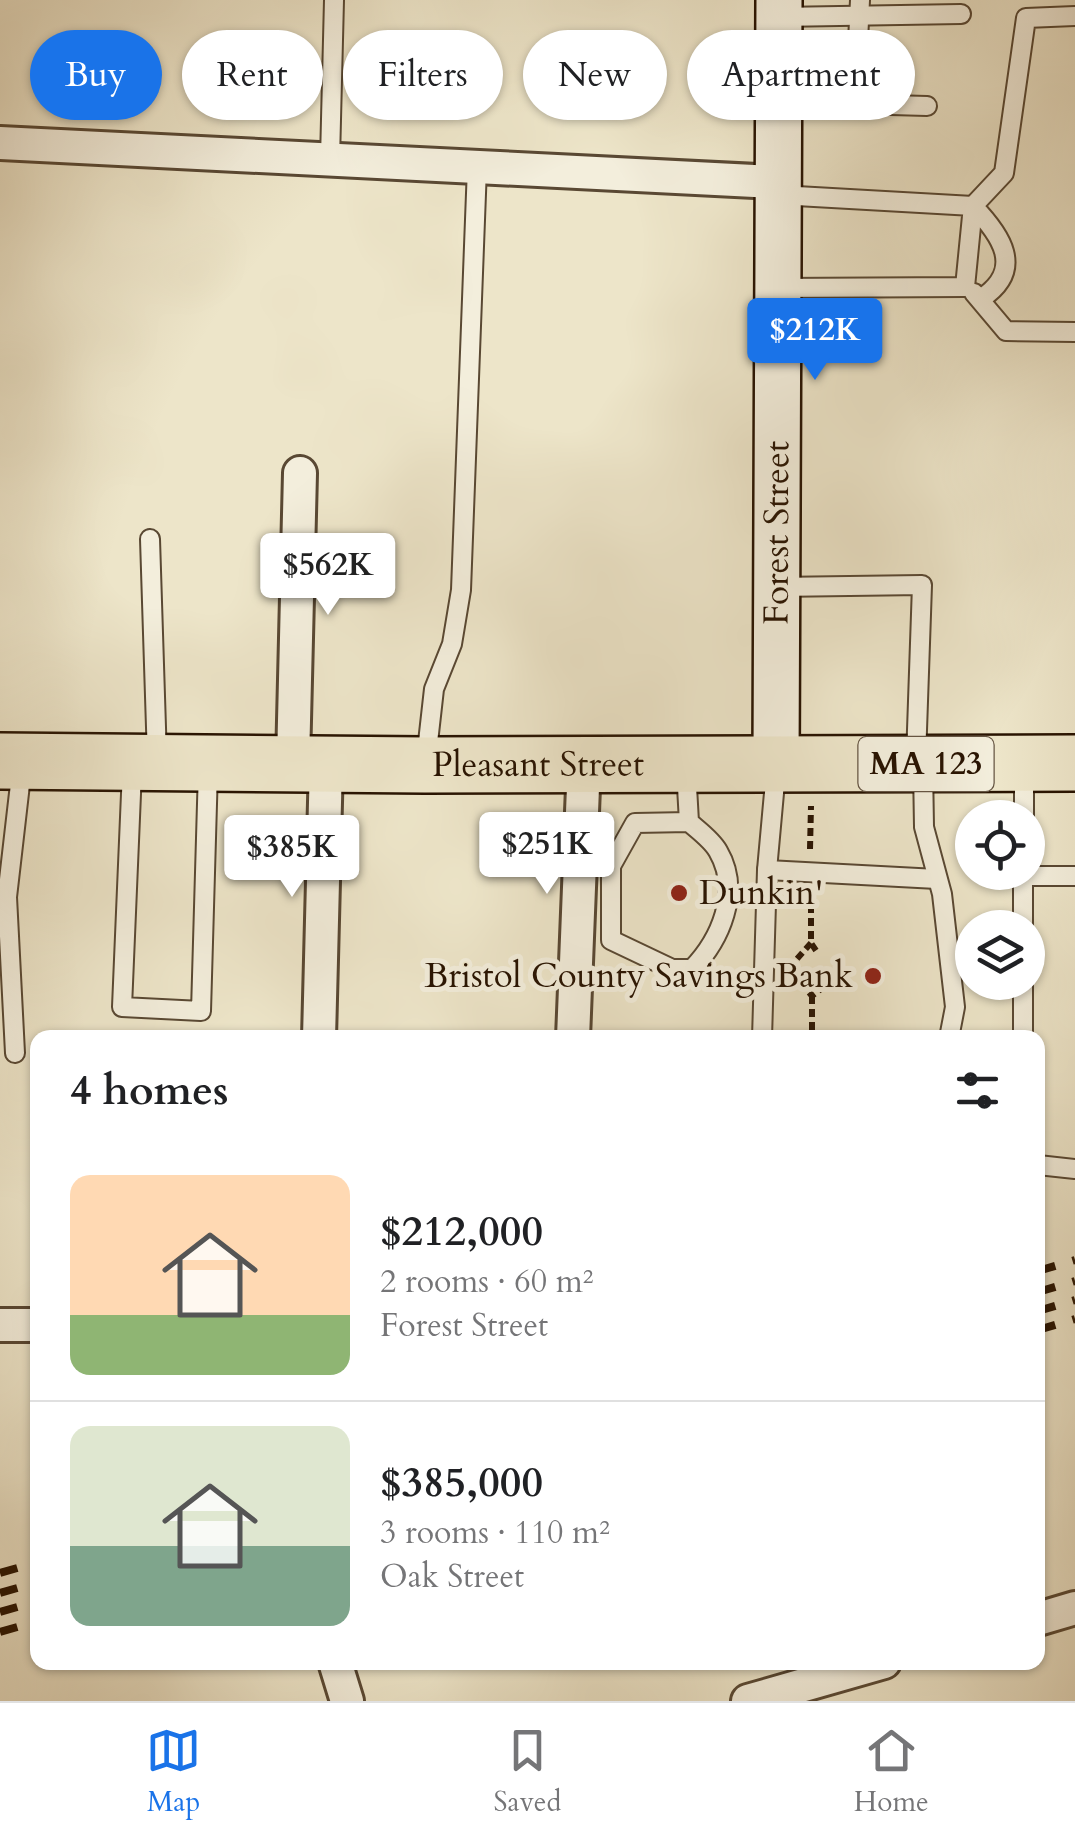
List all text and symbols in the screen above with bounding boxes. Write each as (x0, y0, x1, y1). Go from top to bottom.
chip: Buy (30, 30, 162, 120)
chip: Rent (182, 30, 323, 120)
chip: Filters (343, 30, 503, 120)
chip: New (523, 30, 667, 120)
chip: Apartment (687, 30, 915, 120)
pin: $212K (745, 298, 885, 383)
text: $212K (769, 308, 861, 352)
street label: Forest Street (753, 441, 801, 625)
pin: $562K (258, 533, 398, 618)
text: $562K (282, 543, 374, 587)
road number: MA 123 (858, 737, 994, 791)
street label: Pleasant Street (432, 740, 644, 789)
map controls (955, 800, 1045, 1000)
button: locate (955, 800, 1045, 890)
pin: $251K (477, 812, 617, 897)
pin: $385K (222, 815, 362, 900)
text: $251K (501, 822, 593, 866)
text: $385K (246, 825, 338, 869)
place label: Dunkin' (699, 869, 823, 917)
marker: Dunkin' (668, 882, 690, 904)
button: layers (955, 910, 1045, 1000)
place label: Bristol County Savings Bank (425, 952, 853, 1000)
marker: Bristol County Savings Bank (862, 965, 884, 987)
text: 4 homes (70, 1062, 228, 1119)
icon: filters (950, 1063, 1005, 1118)
text: $212,000 (380, 1203, 543, 1260)
icon: home (150, 1215, 270, 1335)
text: 2 rooms · 60 m² (380, 1260, 593, 1304)
text: Forest Street (380, 1304, 548, 1348)
text: $385,000 (380, 1454, 543, 1511)
icon: home (150, 1466, 270, 1586)
text: 3 rooms · 110 m² (380, 1511, 610, 1555)
text: Oak Street (380, 1555, 524, 1599)
tab: Map (146, 1723, 201, 1821)
tab: Saved (494, 1723, 561, 1821)
tab: Home (854, 1723, 929, 1821)

